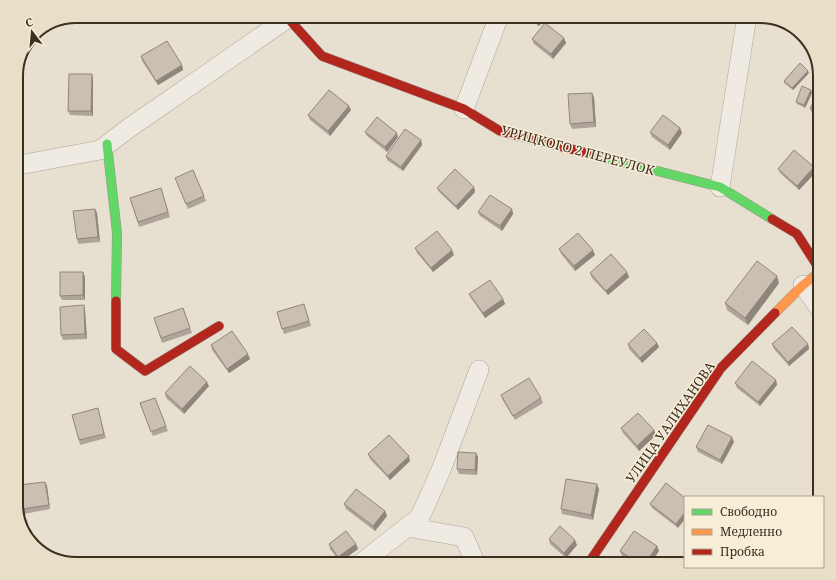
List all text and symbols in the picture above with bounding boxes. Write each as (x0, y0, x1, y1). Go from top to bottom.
north arrow (12, 12, 52, 52)
text: С (24, 14, 35, 30)
street label: УРИЦКОГО 2 ПЕРЕУЛОК (499, 121, 657, 179)
street label: УЛИЦА УАЛИХАНОВА (621, 357, 719, 486)
legend (684, 496, 824, 568)
text: Свободно (720, 503, 777, 520)
text: Медленно (720, 523, 782, 540)
text: Пробка (720, 543, 765, 560)

